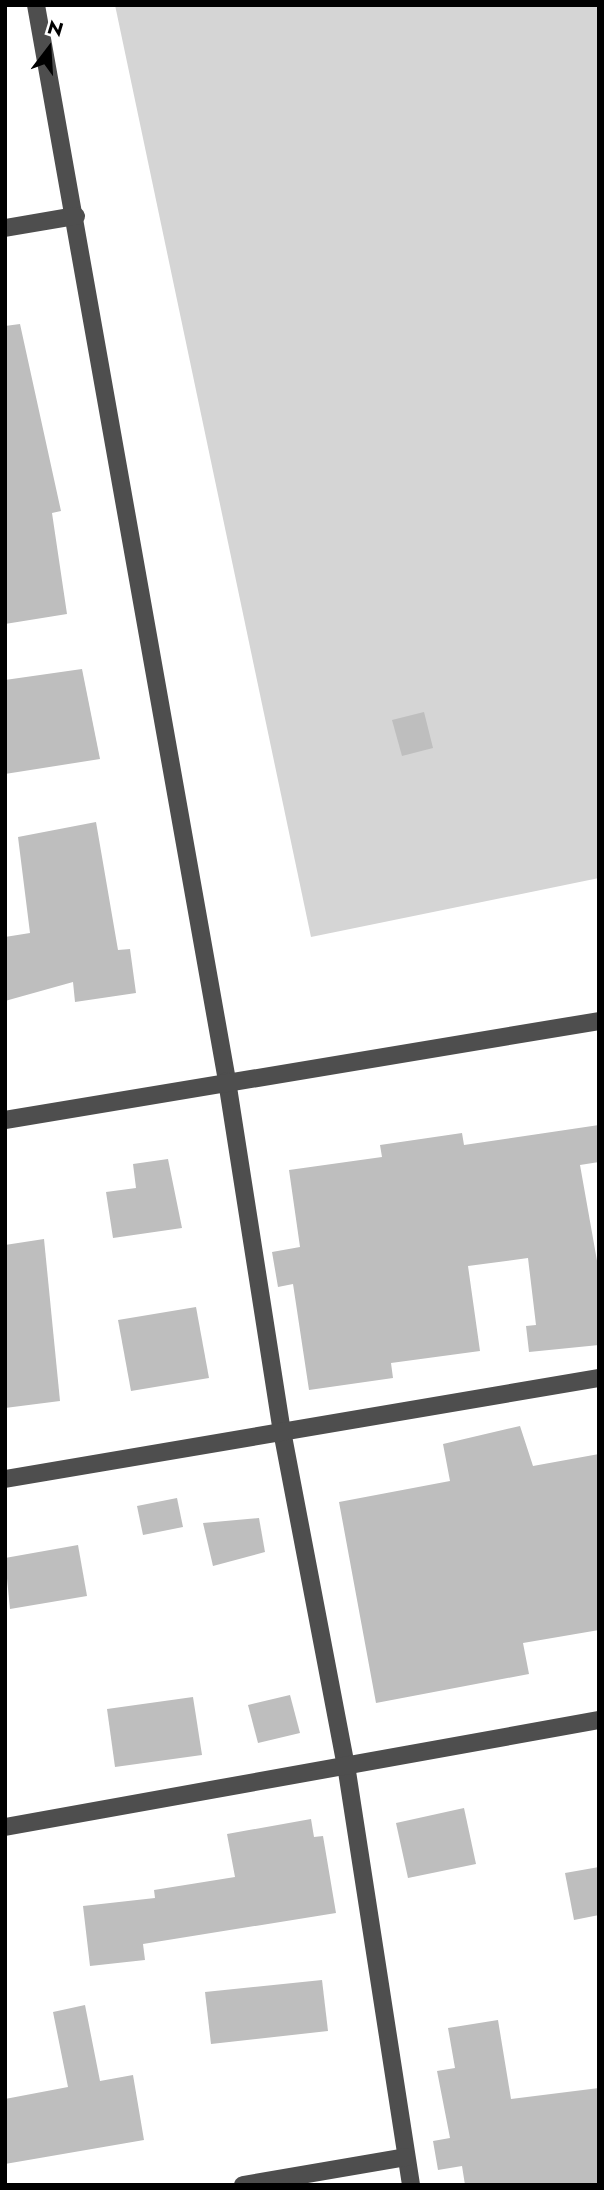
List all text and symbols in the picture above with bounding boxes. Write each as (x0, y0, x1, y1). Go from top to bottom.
text: N (44, 13, 66, 44)
north arrow (14, 14, 84, 84)

